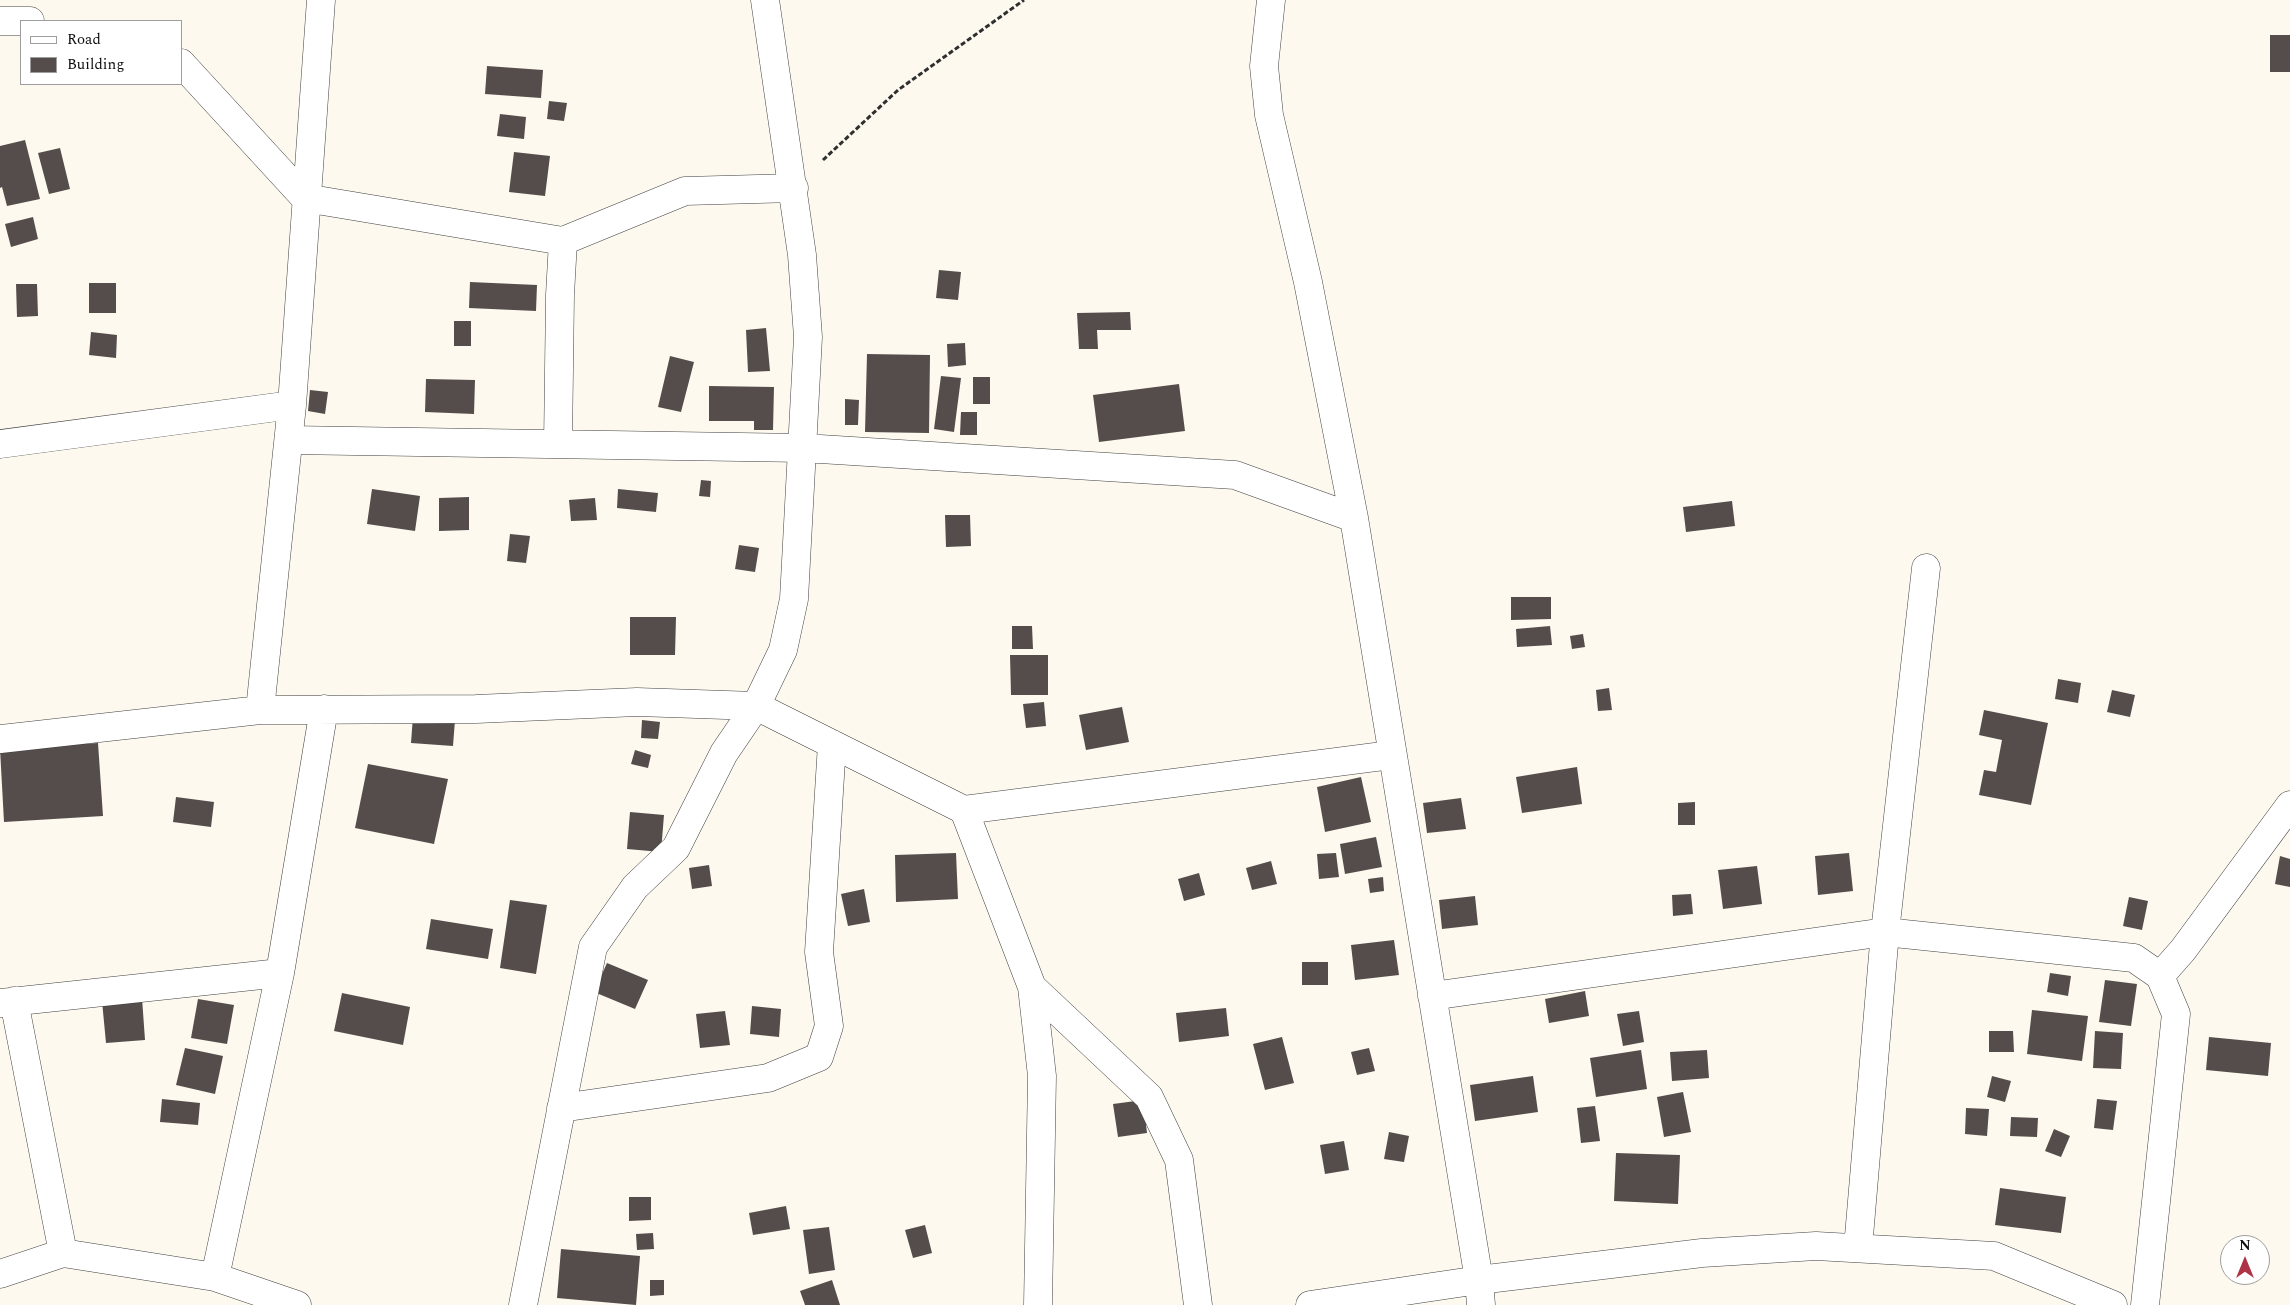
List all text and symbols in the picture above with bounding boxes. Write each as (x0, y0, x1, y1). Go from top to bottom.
legend (20, 20, 182, 85)
text: Road (67, 28, 101, 51)
text: Building (67, 53, 124, 76)
north arrow (2220, 1235, 2270, 1285)
text: N (2239, 1235, 2251, 1256)

